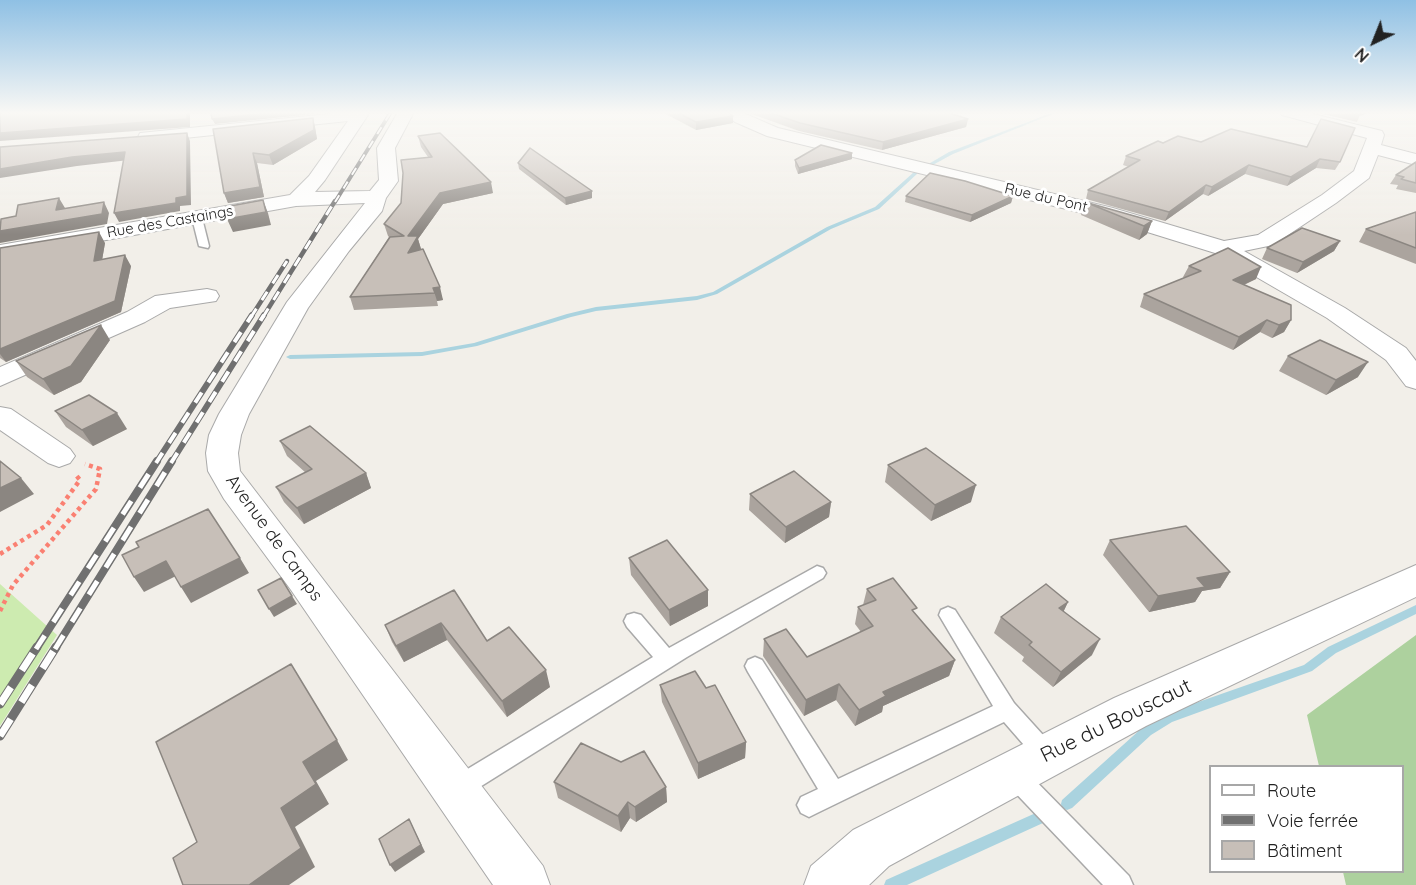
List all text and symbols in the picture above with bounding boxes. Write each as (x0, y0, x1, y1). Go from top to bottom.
north arrow (1344, 12, 1404, 72)
text: N (1351, 44, 1373, 66)
street label: Rue du Pont (1003, 180, 1089, 216)
street label: Rue des Castaings (105, 202, 235, 242)
street label: Avenue de Camps (221, 471, 327, 605)
street label: Rue du Bouscaut (1036, 674, 1196, 768)
legend (1209, 765, 1404, 873)
text: Route (1267, 779, 1316, 802)
text: Voie ferrée (1267, 809, 1358, 832)
text: Bâtiment (1267, 839, 1343, 862)

